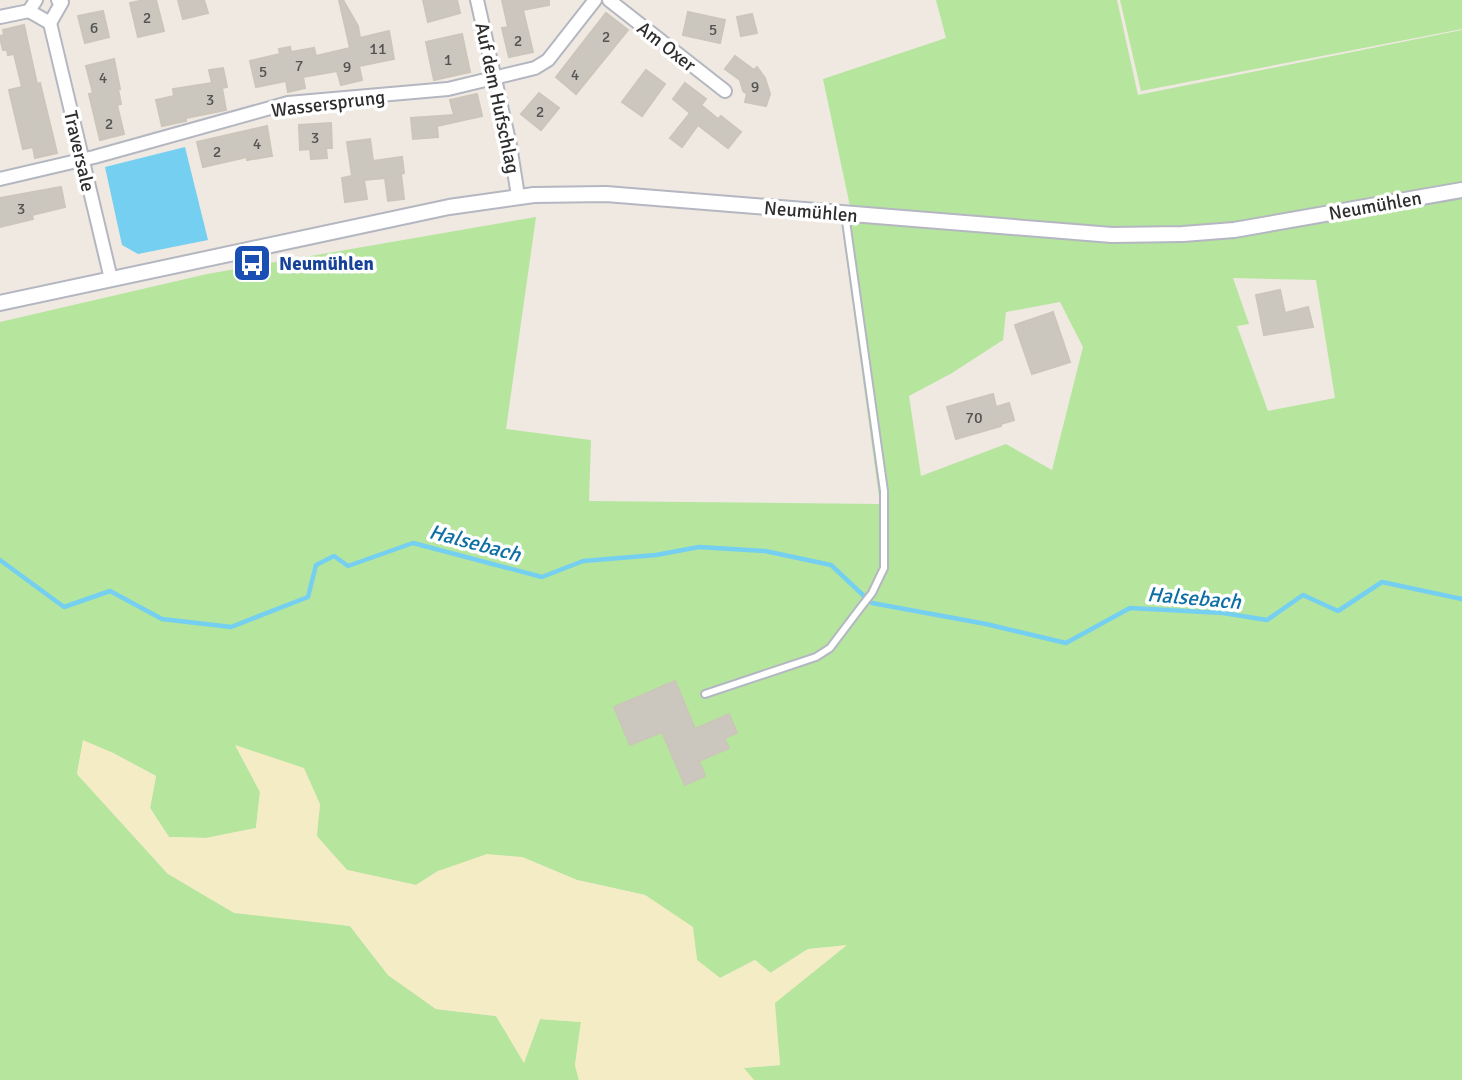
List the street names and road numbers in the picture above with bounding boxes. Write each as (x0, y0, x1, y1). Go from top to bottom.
street label: Am Oxer (632, 16, 701, 77)
street label: Auf dem Hufschlag (469, 21, 525, 176)
street label: Wassersprung (270, 85, 386, 123)
street label: Traversale (58, 108, 100, 194)
street label: Neumühlen (1327, 186, 1424, 226)
street label: Neumühlen (763, 196, 859, 228)

